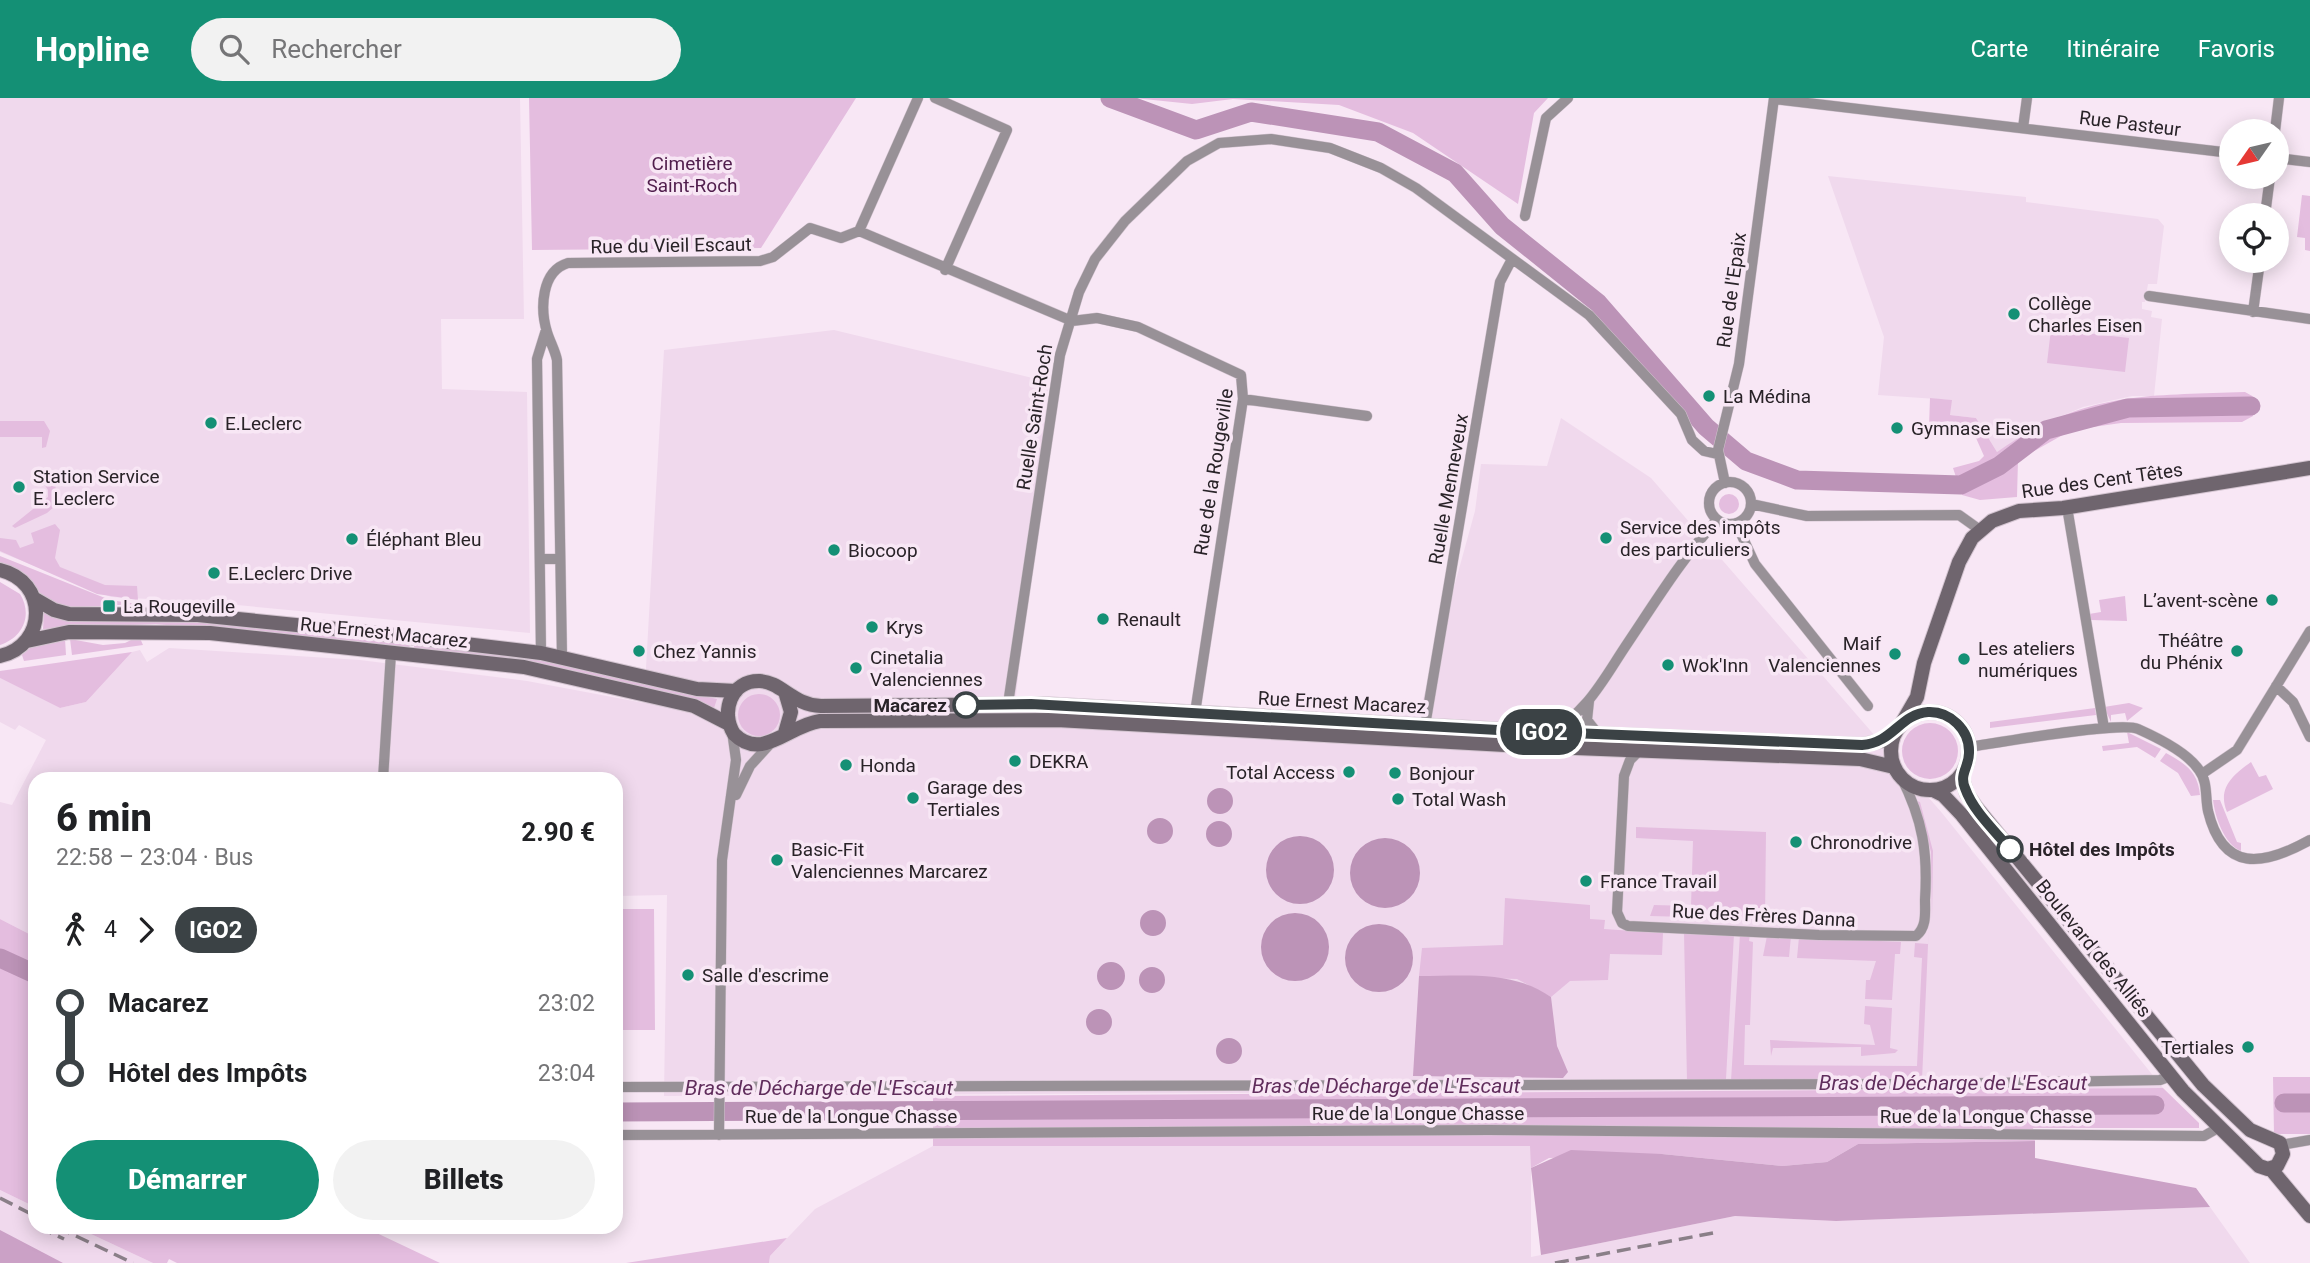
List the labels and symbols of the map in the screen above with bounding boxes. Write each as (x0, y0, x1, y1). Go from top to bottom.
street label: Rue Pasteur (2078, 106, 2183, 141)
north arrow (2219, 119, 2289, 189)
park label: Cimetière Saint-Roch (646, 152, 738, 197)
street label: Rue de l'Epaix (1712, 230, 1751, 349)
street label: Rue du Vieil Escaut (590, 233, 752, 258)
place label: Collège Charles Eisen (2028, 292, 2143, 337)
marker: Collège Charles Eisen (2006, 306, 2022, 322)
street label: Ruelle Saint-Roch (1012, 342, 1057, 492)
place label: La Médina (1723, 385, 1811, 408)
street label: Rue de la Rougeville (1189, 387, 1238, 557)
marker: La Médina (1701, 388, 1717, 404)
street label: Ruelle Menneveux (1424, 411, 1473, 566)
place label: E.Leclerc (225, 412, 302, 435)
marker: E.Leclerc (203, 415, 219, 431)
place label: Gymnase Eisen (1911, 417, 2041, 440)
marker: Gymnase Eisen (1889, 420, 1905, 436)
street label: Rue des Cent Têtes (2020, 458, 2184, 503)
place label: Station Service E. Leclerc (33, 465, 160, 510)
marker: Station Service E. Leclerc (11, 479, 27, 495)
place label: Service des impôts des particuliers (1620, 516, 1781, 561)
place label: Éléphant Bleu (366, 528, 481, 551)
marker: Service des impôts des particuliers (1598, 530, 1614, 546)
marker: Éléphant Bleu (344, 531, 360, 547)
place label: Biocoop (848, 539, 918, 562)
marker: Biocoop (826, 542, 842, 558)
place label: E.Leclerc Drive (228, 562, 352, 585)
marker: E.Leclerc Drive (206, 565, 222, 581)
place label: L’avent-scène (2143, 589, 2258, 612)
marker: L’avent-scène (2264, 592, 2280, 608)
place label: La Rougeville (123, 595, 235, 618)
marker: La Rougeville (101, 598, 117, 614)
place label: Renault (1117, 608, 1181, 631)
marker: Renault (1095, 611, 1111, 627)
street label: Rue Ernest Macarez (299, 612, 469, 653)
place label: Krys (886, 616, 923, 639)
marker: Krys (864, 619, 880, 635)
place label: Théâtre du Phénix (2140, 629, 2224, 674)
place label: Maif Valenciennes (1768, 632, 1881, 677)
place label: Les ateliers numériques (1978, 637, 2078, 682)
place label: Chez Yannis (653, 640, 757, 663)
marker: Chez Yannis (631, 643, 647, 659)
marker: Théâtre du Phénix (2229, 643, 2245, 659)
place label: Cinetalia Valenciennes (870, 646, 983, 691)
marker: Maif Valenciennes (1887, 646, 1903, 662)
marker: Les ateliers numériques (1956, 651, 1972, 667)
place label: Wok'Inn (1682, 654, 1749, 677)
marker: Wok'Inn (1660, 657, 1676, 673)
marker: Cinetalia Valenciennes (848, 660, 864, 676)
street label: Rue Ernest Macarez (1257, 687, 1427, 718)
marker: Macarez (953, 692, 979, 718)
place label: Macarez (873, 694, 947, 717)
line badge: IGO2 (1492, 709, 1590, 755)
place label: DEKRA (1029, 750, 1089, 773)
marker: DEKRA (1007, 753, 1023, 769)
place label: Honda (860, 754, 916, 777)
marker: Honda (838, 757, 854, 773)
place label: Total Access (1226, 761, 1335, 784)
place label: Bonjour (1409, 762, 1475, 785)
marker: Total Access (1341, 764, 1357, 780)
marker: Bonjour (1387, 765, 1403, 781)
place label: Garage des Tertiales (927, 776, 1023, 821)
place label: Total Wash (1412, 788, 1506, 811)
marker: Garage des Tertiales (905, 790, 921, 806)
marker: Total Wash (1390, 791, 1406, 807)
place label: Chronodrive (1810, 831, 1912, 854)
marker: Chronodrive (1788, 834, 1804, 850)
marker: Hôtel des Impôts (1997, 836, 2023, 862)
place label: Basic-Fit Valenciennes Marcarez (791, 838, 988, 883)
place label: Hôtel des Impôts (2029, 838, 2175, 861)
marker: Basic-Fit Valenciennes Marcarez (769, 852, 785, 868)
place label: France Travail (1600, 870, 1717, 893)
marker: France Travail (1578, 873, 1594, 889)
street label: Boulevard des Alliés (2031, 875, 2156, 1022)
street label: Rue des Frères Danna (1672, 899, 1856, 932)
place label: Salle d'escrime (702, 964, 829, 987)
marker: Salle d'escrime (680, 967, 696, 983)
place label: Tertiales (2161, 1036, 2234, 1059)
marker: Tertiales (2240, 1039, 2256, 1055)
water label: Bras de Décharge de L'Escaut (1819, 1071, 2087, 1095)
water label: Bras de Décharge de L'Escaut (1252, 1074, 1520, 1098)
water label: Bras de Décharge de L'Escaut (685, 1076, 953, 1100)
street label: Rue de la Longue Chasse (1312, 1102, 1524, 1125)
street label: Rue de la Longue Chasse (745, 1105, 957, 1128)
street label: Rue de la Longue Chasse (1880, 1105, 2092, 1128)

